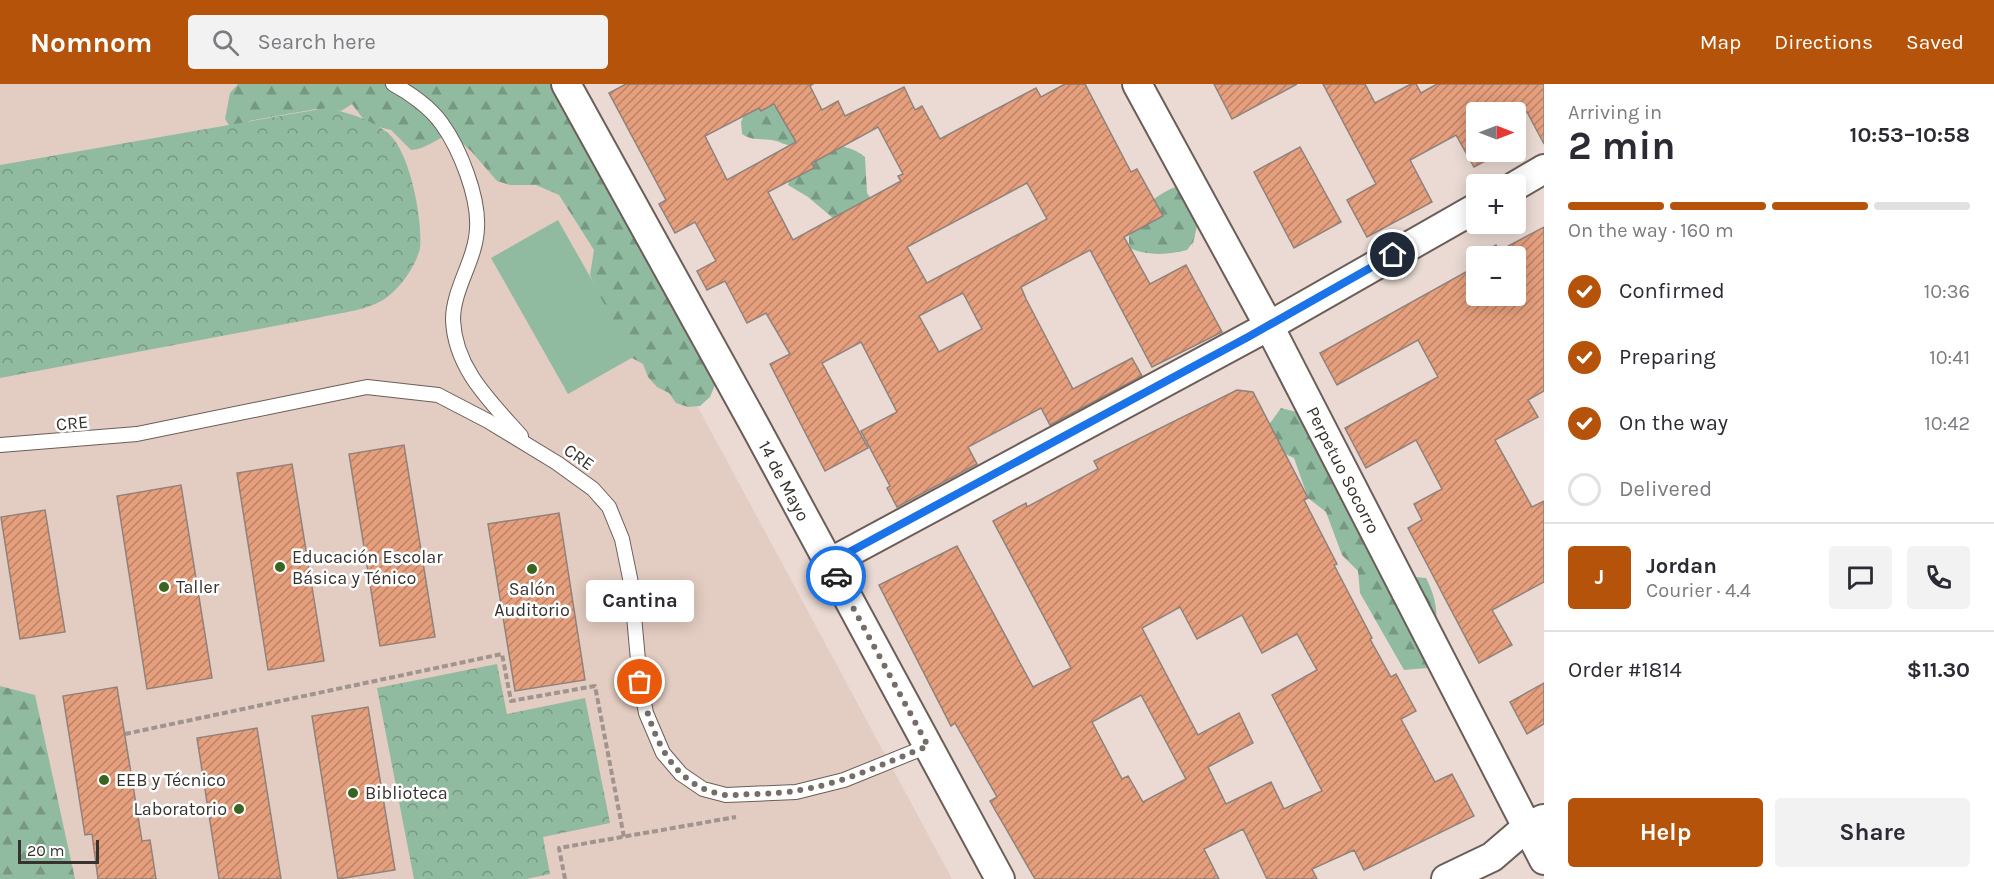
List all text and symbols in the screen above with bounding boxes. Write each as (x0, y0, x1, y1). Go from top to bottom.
search box (188, 15, 608, 69)
text: Nomnom (30, 26, 152, 59)
icon: search (209, 26, 242, 59)
text: Search here (257, 29, 376, 55)
text: Map (1700, 30, 1741, 54)
text: Directions (1774, 30, 1873, 54)
text: Saved (1906, 30, 1964, 54)
text: Arriving in (1568, 101, 1662, 124)
north arrow (1466, 102, 1526, 162)
map controls (1466, 102, 1526, 306)
text: 10:53–10:58 (1850, 122, 1970, 148)
text: 2 min (1568, 123, 1676, 169)
button: + (1466, 174, 1526, 234)
text: On the way · 160 m (1568, 219, 1734, 242)
pin (1367, 229, 1418, 280)
icon: home (1376, 238, 1409, 271)
button: − (1466, 246, 1526, 306)
icon: check (1568, 275, 1601, 308)
text: Confirmed (1619, 278, 1725, 304)
text: 10:36 (1924, 280, 1970, 303)
icon: check (1568, 341, 1601, 374)
text: Preparing (1619, 344, 1716, 370)
text: 10:41 (1929, 346, 1970, 369)
street label: Perpetuo Socorro (1301, 403, 1385, 537)
icon: check (1568, 407, 1601, 440)
text: On the way (1619, 410, 1728, 436)
street label: CRE (55, 411, 89, 435)
text: 10:42 (1924, 412, 1970, 435)
street label: 14 de Mayo (754, 437, 814, 525)
street label: CRE (560, 439, 598, 475)
text: Delivered (1619, 476, 1712, 502)
place label: Educación Escolar Básica y Ténico (292, 546, 443, 589)
courier (806, 546, 866, 606)
button: chat (1829, 546, 1892, 609)
button: phone (1907, 546, 1970, 609)
text: Jordan (1646, 553, 1717, 579)
marker: Educación Escolar Básica y Ténico (273, 560, 287, 574)
icon: car (820, 560, 853, 593)
marker: Salón Auditorio (525, 562, 539, 576)
text: J (1595, 564, 1604, 590)
place label: Taller (176, 576, 220, 598)
place label: Salón Auditorio (494, 578, 570, 621)
text: Courier · 4.4 (1646, 579, 1751, 602)
marker: Taller (157, 580, 171, 594)
callout: Cantina (586, 580, 694, 622)
text: Cantina (602, 589, 678, 612)
pin (614, 656, 665, 707)
text: Order #1814 (1568, 657, 1682, 683)
text: $11.30 (1907, 657, 1970, 683)
icon: bag (623, 665, 656, 698)
place label: EEB y Técnico (116, 769, 226, 791)
marker: EEB y Técnico (97, 773, 111, 787)
place label: Biblioteca (365, 782, 448, 804)
marker: Biblioteca (346, 786, 360, 800)
place label: Laboratorio (133, 798, 227, 820)
button: Help (1568, 798, 1763, 867)
button: Share (1775, 798, 1970, 867)
marker: Laboratorio (232, 802, 246, 816)
scale bar (18, 837, 99, 864)
text: 20 m (27, 841, 65, 860)

